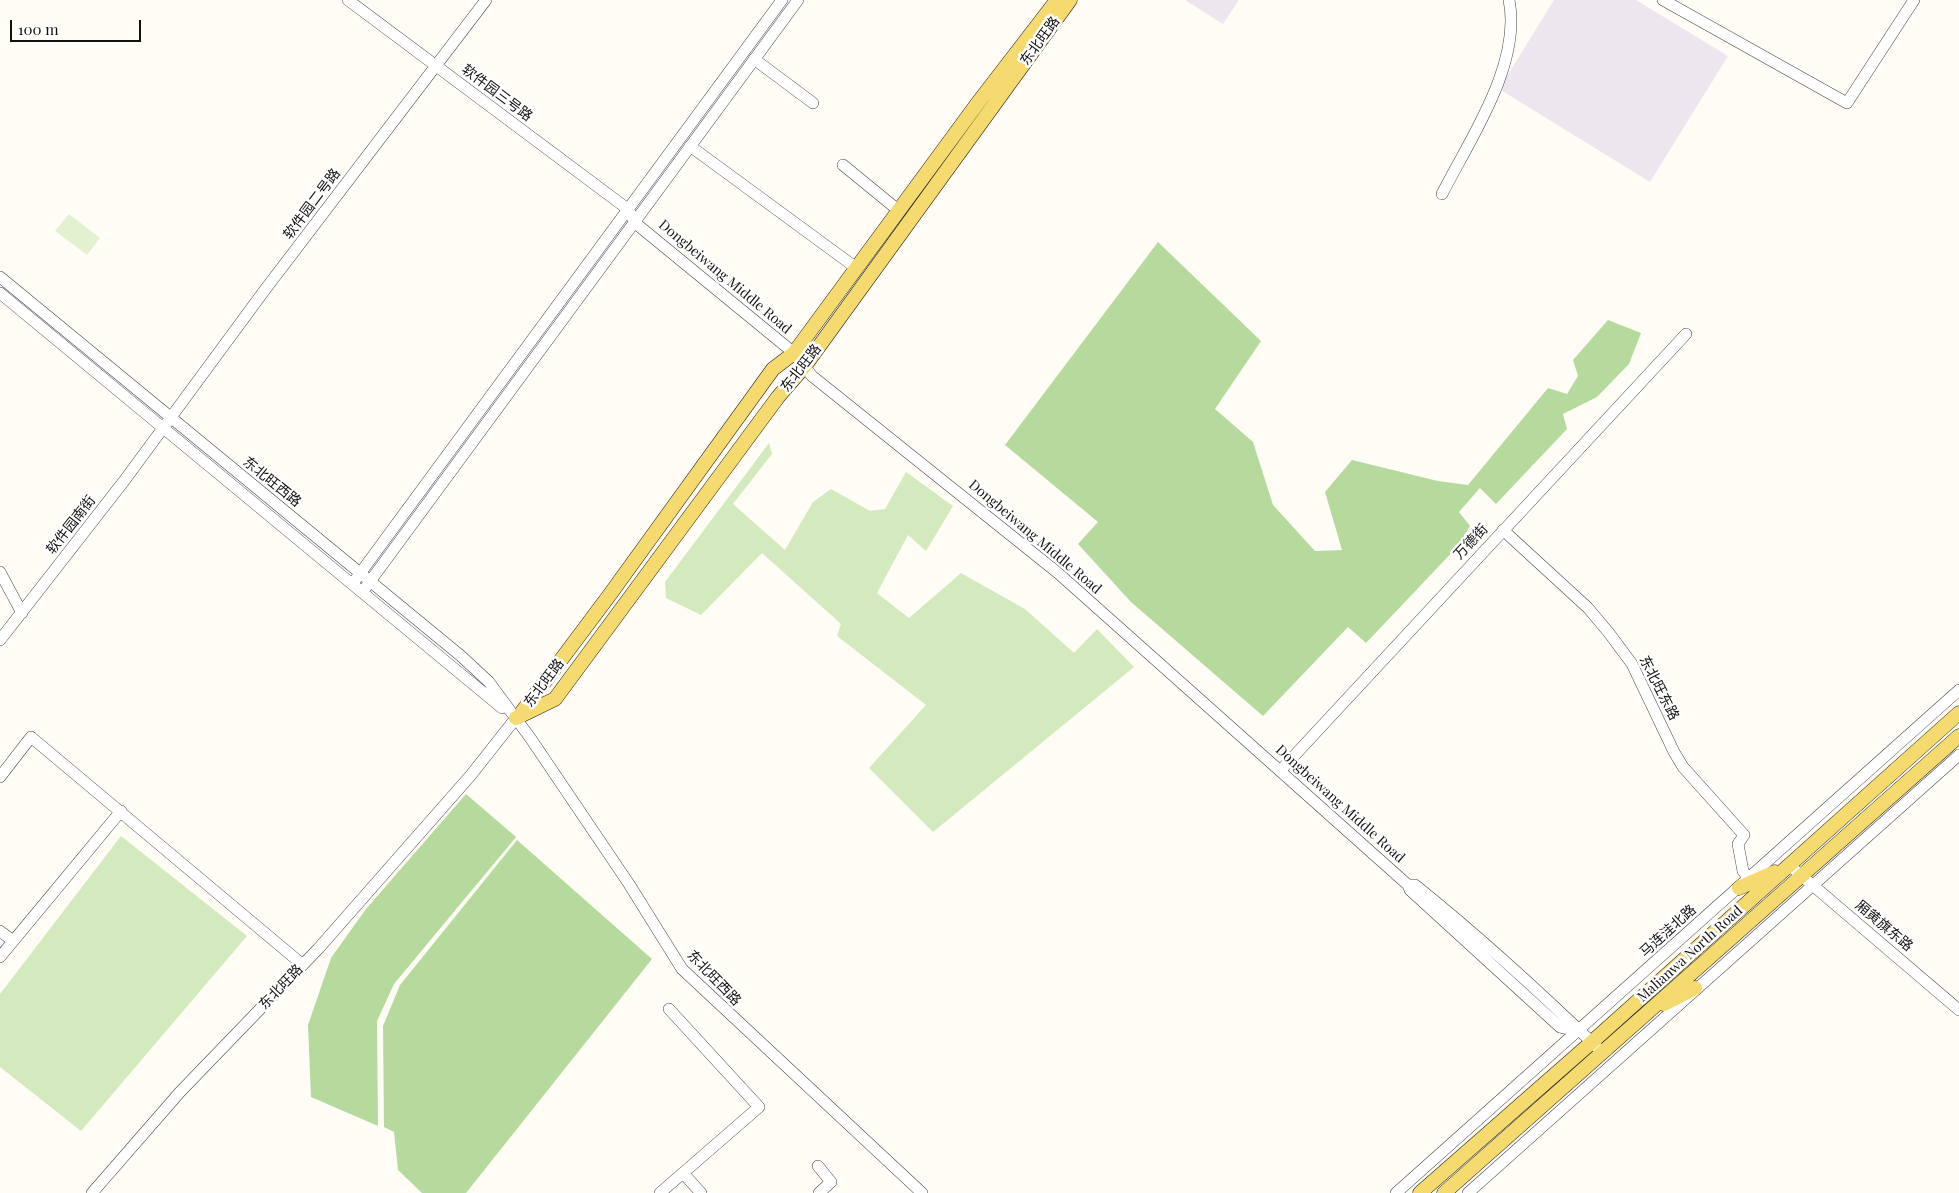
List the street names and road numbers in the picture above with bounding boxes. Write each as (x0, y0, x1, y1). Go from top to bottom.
street label: 东北旺路 (1017, 13, 1063, 69)
street label: 软件园三号路 (458, 61, 536, 125)
street label: 软件园二号路 (280, 165, 344, 243)
street label: Dongbeiwang Middle Road (655, 217, 795, 337)
street label: 东北旺路 (777, 341, 825, 395)
street label: 东北旺西路 (240, 453, 304, 511)
street label: Dongbeiwang Middle Road (965, 477, 1105, 597)
street label: 软件园南街 (43, 492, 99, 558)
street label: 万德街 (1451, 521, 1491, 563)
street label: 东北旺东路 (1636, 653, 1682, 723)
street label: 东北旺路 (520, 656, 568, 710)
street label: Dongbeiwang Middle Road (1272, 742, 1408, 866)
street label: 厢黄旗东路 (1852, 897, 1916, 955)
street label: 马连洼北路 (1636, 901, 1700, 961)
street label: Malianwa North Road (1634, 902, 1746, 1006)
street label: 东北旺西路 (684, 947, 744, 1009)
street label: 东北旺路 (256, 961, 306, 1013)

